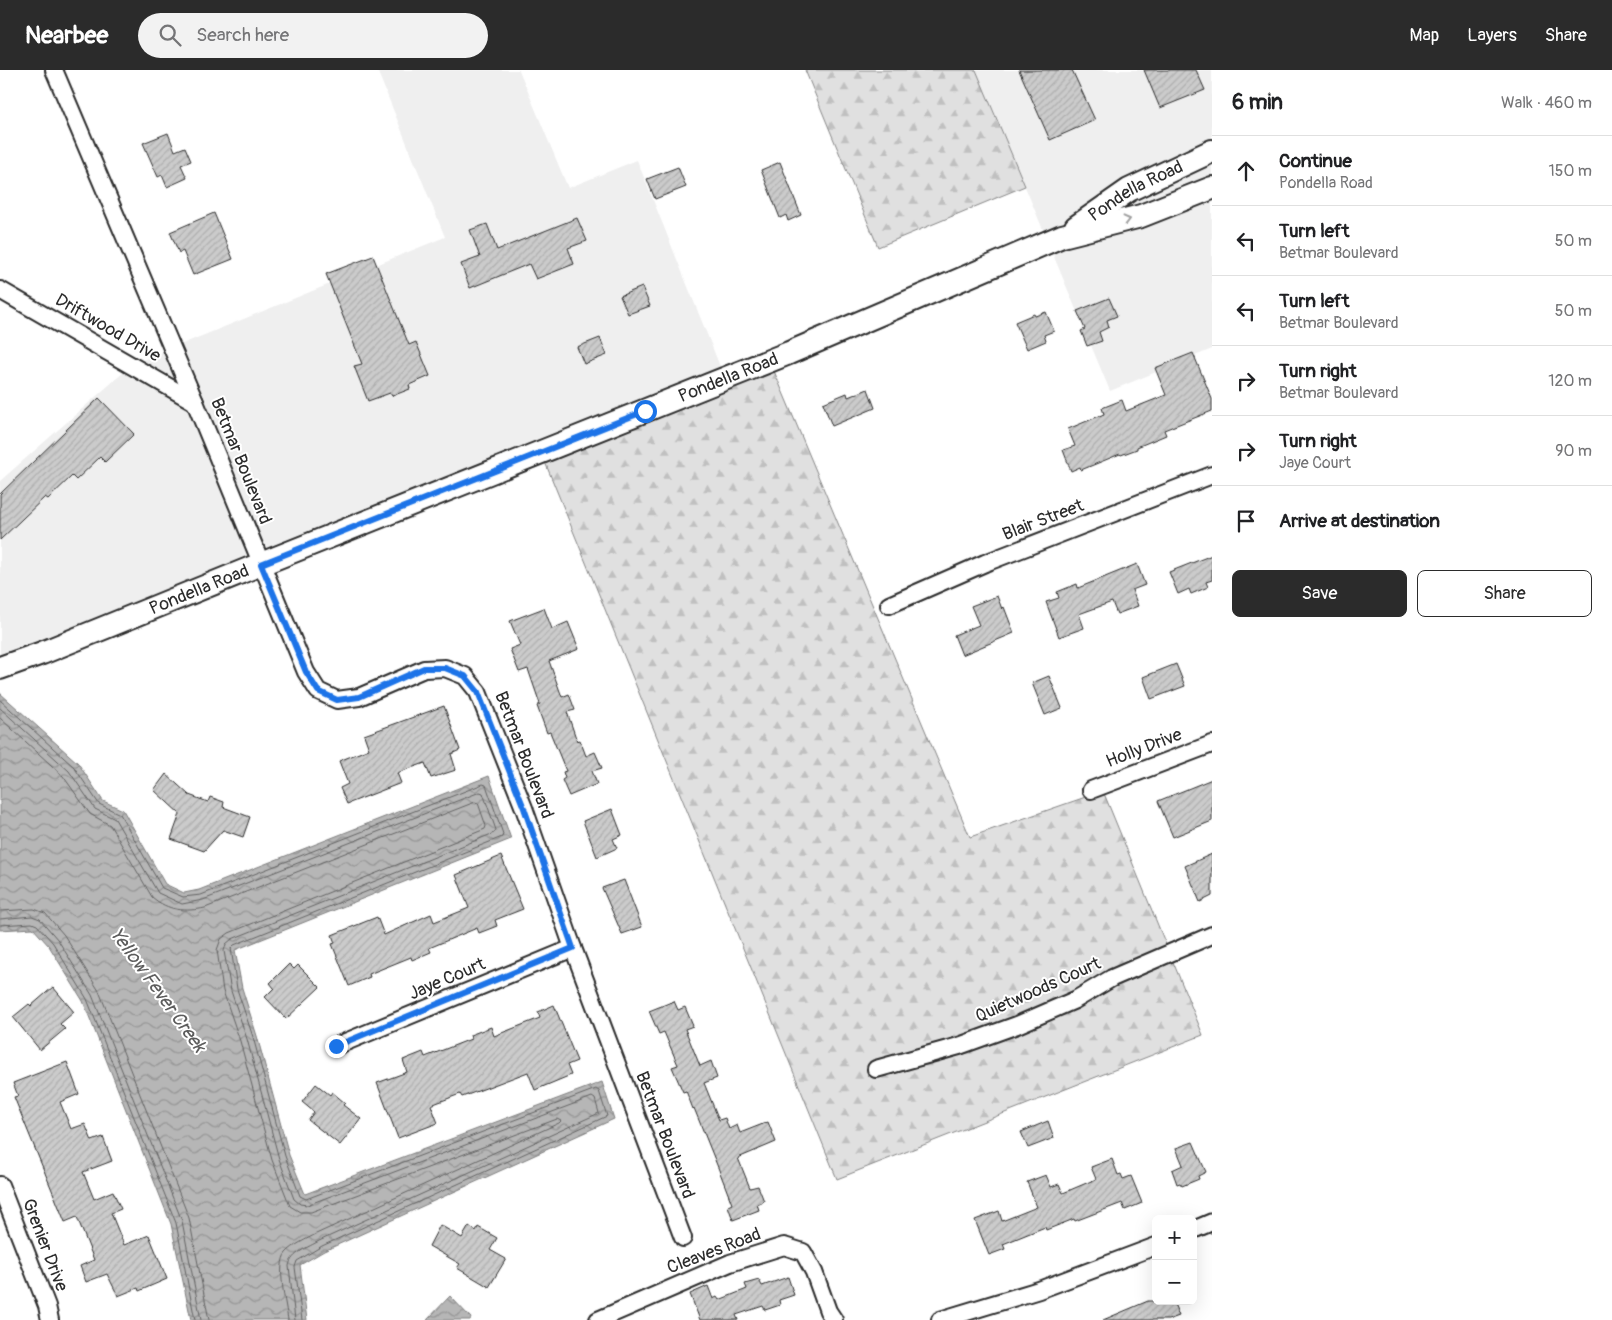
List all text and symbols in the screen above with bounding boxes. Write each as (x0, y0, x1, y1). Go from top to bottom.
search box (138, 13, 488, 58)
text: Nearbee (25, 21, 108, 50)
icon: search (156, 21, 184, 49)
text: Search here (196, 23, 289, 47)
text: Map (1410, 24, 1439, 47)
text: Layers (1467, 24, 1517, 47)
text: Share (1545, 24, 1587, 47)
text: 6 min (1232, 89, 1283, 116)
text: Walk · 460 m (1501, 93, 1592, 113)
text: Continue (1279, 149, 1352, 173)
street label: Pondella Road (1083, 155, 1187, 227)
icon: ahead (1232, 157, 1260, 185)
text: 150 m (1548, 161, 1592, 181)
text: Pondella Road (1279, 173, 1373, 193)
one-way arrow (1122, 215, 1130, 225)
text: Turn left (1279, 219, 1349, 243)
icon: left (1232, 227, 1260, 255)
text: 50 m (1555, 231, 1592, 251)
text: Betmar Boulevard (1279, 243, 1399, 263)
street label: Driftwood Drive (51, 289, 165, 368)
text: Turn left (1279, 289, 1349, 313)
icon: left (1232, 297, 1260, 325)
text: 50 m (1555, 301, 1592, 321)
text: Betmar Boulevard (1279, 313, 1399, 333)
street label: Pondella Road (675, 347, 781, 408)
text: Turn right (1279, 359, 1357, 383)
icon: right (1232, 367, 1260, 395)
text: 120 m (1548, 371, 1592, 391)
text: Betmar Boulevard (1279, 383, 1399, 403)
street label: Betmar Boulevard (205, 394, 277, 528)
route start (634, 400, 657, 423)
text: Turn right (1279, 429, 1357, 453)
icon: right (1232, 437, 1260, 465)
text: 90 m (1555, 441, 1592, 461)
text: Jaye Court (1279, 453, 1351, 473)
street label: Blair Street (999, 494, 1088, 546)
icon: arrive (1232, 507, 1260, 535)
text: Arrive at destination (1279, 509, 1440, 533)
street label: Pondella Road (146, 559, 252, 620)
button: Save (1232, 570, 1407, 617)
button: Share (1417, 570, 1592, 617)
street label: Betmar Boulevard (489, 688, 559, 822)
street label: Holly Drive (1103, 723, 1185, 773)
water label: Yellow Fever Creek (105, 923, 212, 1059)
street label: Jaye Court (405, 952, 489, 1005)
street label: Quietwoods Court (972, 952, 1105, 1028)
route end (325, 1035, 348, 1058)
street label: Betmar Boulevard (630, 1068, 700, 1202)
street label: Grenier Drive (17, 1195, 73, 1295)
map controls (1152, 1215, 1197, 1305)
button: + (1152, 1215, 1197, 1260)
street label: Cleaves Road (664, 1223, 764, 1279)
button: − (1152, 1260, 1197, 1305)

